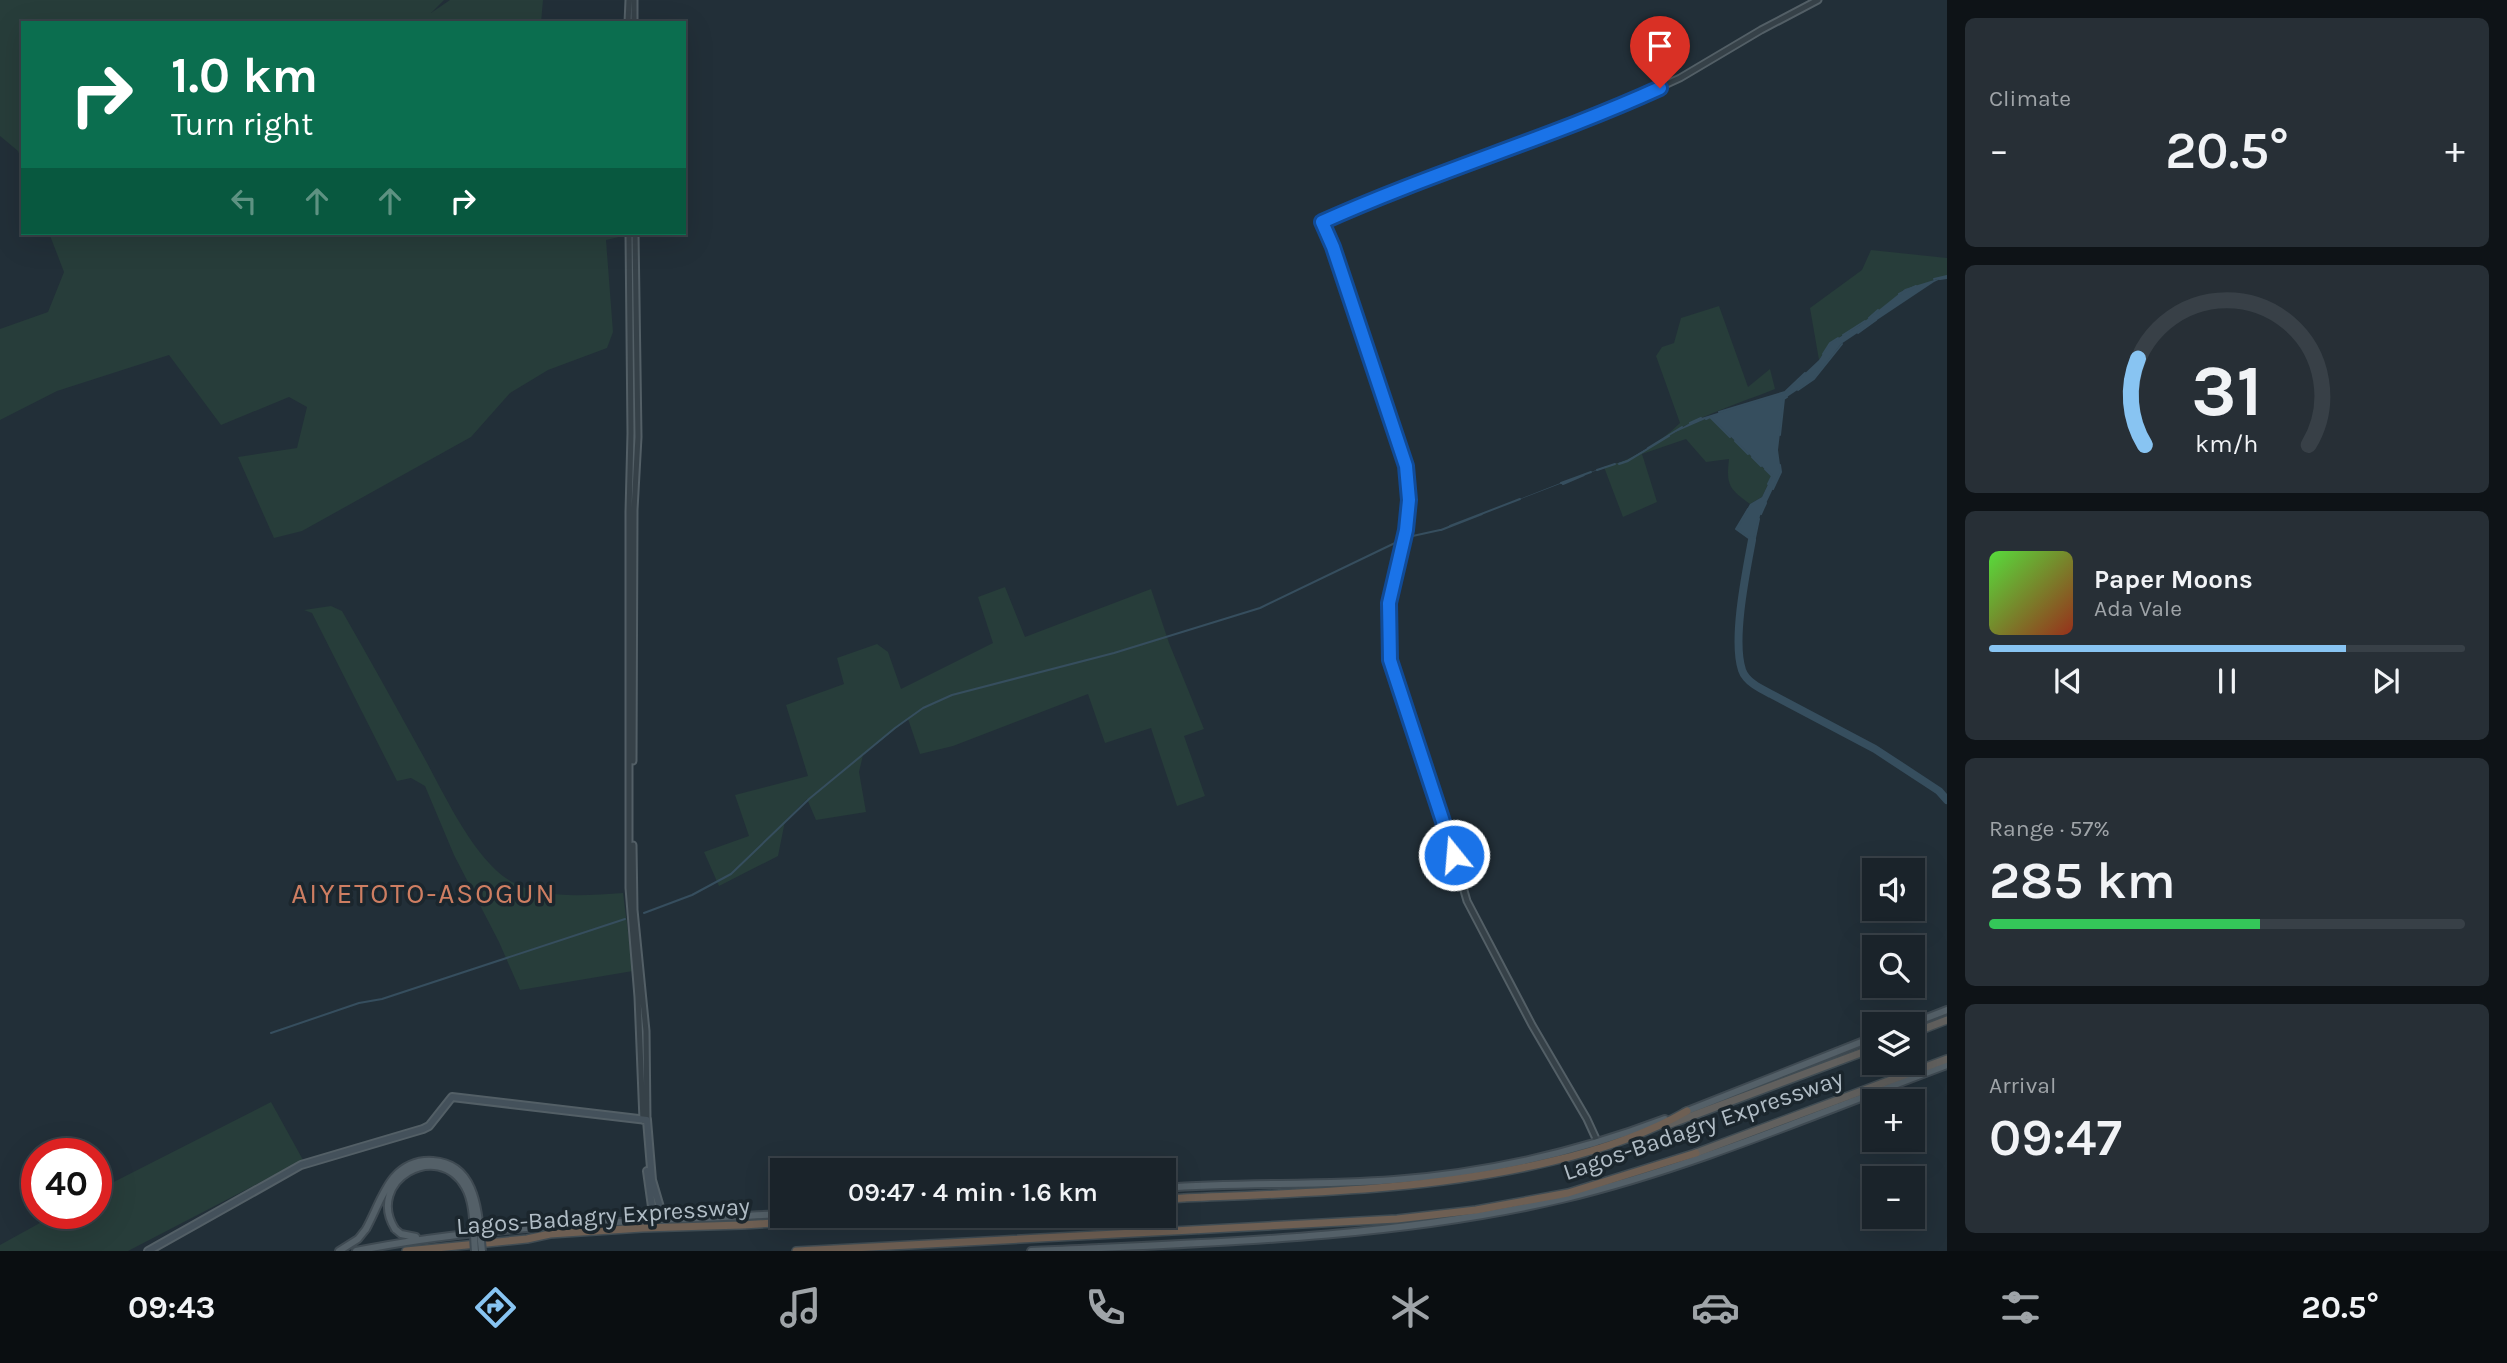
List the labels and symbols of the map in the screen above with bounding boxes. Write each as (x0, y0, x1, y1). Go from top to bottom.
pin (1630, 16, 1690, 88)
position arrow (1417, 818, 1491, 892)
district label: AIYETOTO-ASOGUN (291, 877, 557, 910)
street label: Lagos-Badagry Expressway (1559, 1064, 1847, 1186)
speed limit sign: 40 (21, 1138, 112, 1229)
street label: Lagos-Badagry Expressway (455, 1192, 751, 1240)

